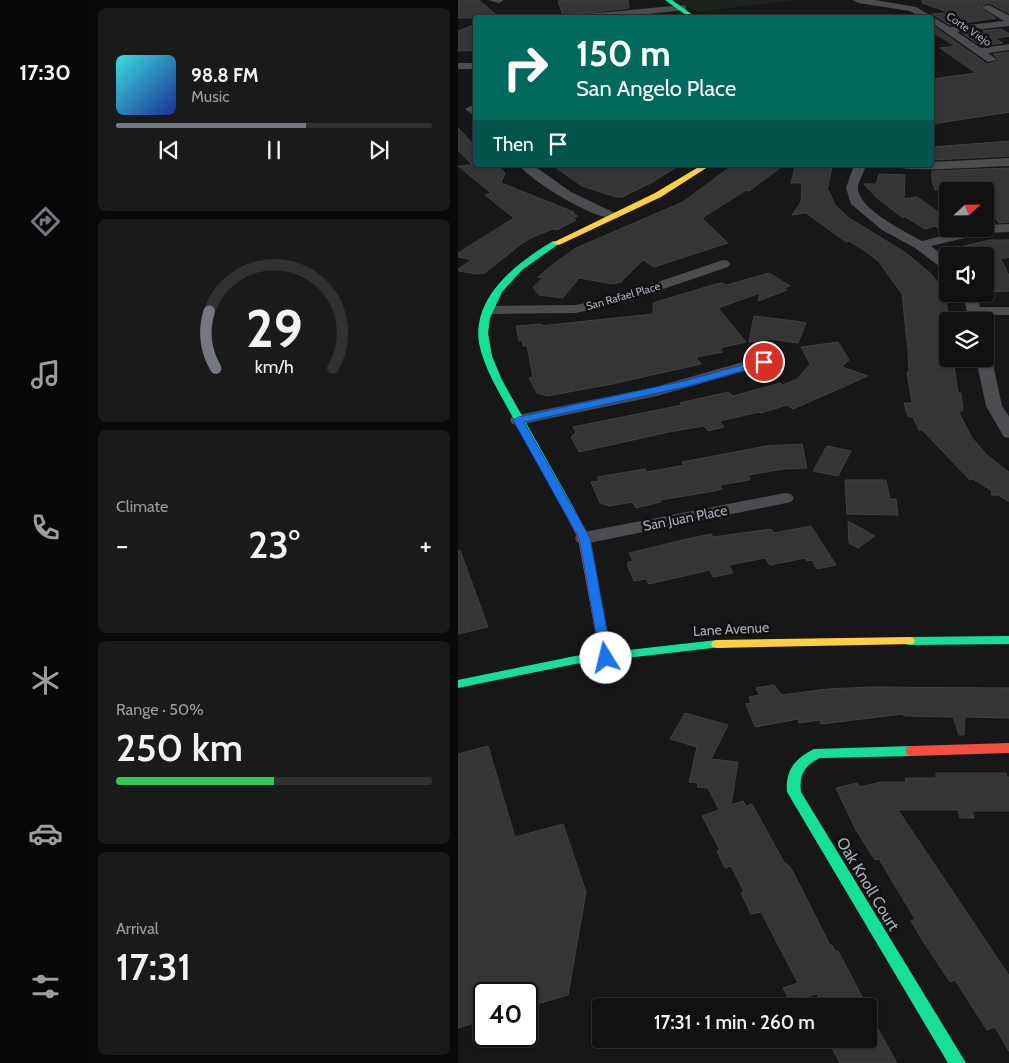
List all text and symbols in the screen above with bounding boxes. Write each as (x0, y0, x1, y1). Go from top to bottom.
street label: Corte Viejo (944, 9, 994, 49)
text: 150 m (576, 32, 671, 75)
icon: right (493, 35, 558, 100)
text: 17:30 (19, 59, 71, 86)
text: 98.8 FM (191, 64, 259, 87)
text: San Angelo Place (576, 75, 736, 102)
text: Music (191, 87, 229, 106)
icon: arrive (544, 130, 572, 158)
text: Then (493, 133, 534, 156)
icon: previous (155, 136, 183, 164)
icon: pause (260, 136, 288, 164)
icon: next (365, 136, 393, 164)
north arrow (939, 182, 994, 238)
map controls (939, 182, 994, 367)
icon: directions (28, 204, 63, 239)
button: sound (939, 247, 994, 302)
street label: San Rafael Place (584, 279, 662, 313)
text: 29 (246, 297, 302, 360)
button: layers (939, 312, 994, 367)
pin (743, 341, 785, 383)
icon: arrive (750, 348, 778, 376)
text: km/h (254, 356, 294, 377)
icon: music (28, 357, 63, 392)
text: Climate (116, 497, 168, 516)
street label: San Juan Place (641, 501, 729, 535)
icon: phone (28, 510, 63, 545)
text: 23° (248, 521, 300, 568)
text: − (116, 528, 128, 562)
text: + (420, 528, 432, 562)
street label: Lane Avenue (692, 618, 770, 640)
position arrow (579, 631, 631, 683)
icon: climate (28, 663, 63, 698)
text: Range · 50% (116, 700, 204, 719)
text: 250 km (116, 724, 243, 771)
icon: car (28, 816, 63, 851)
street label: Oak Knoll Court (833, 834, 904, 935)
text: Arrival (116, 919, 159, 938)
text: 17:31 (116, 943, 191, 990)
icon: filters (28, 969, 63, 1004)
speed limit sign: 40 (473, 982, 538, 1047)
text: 17:31 · 1 min · 260 m (654, 1011, 815, 1034)

